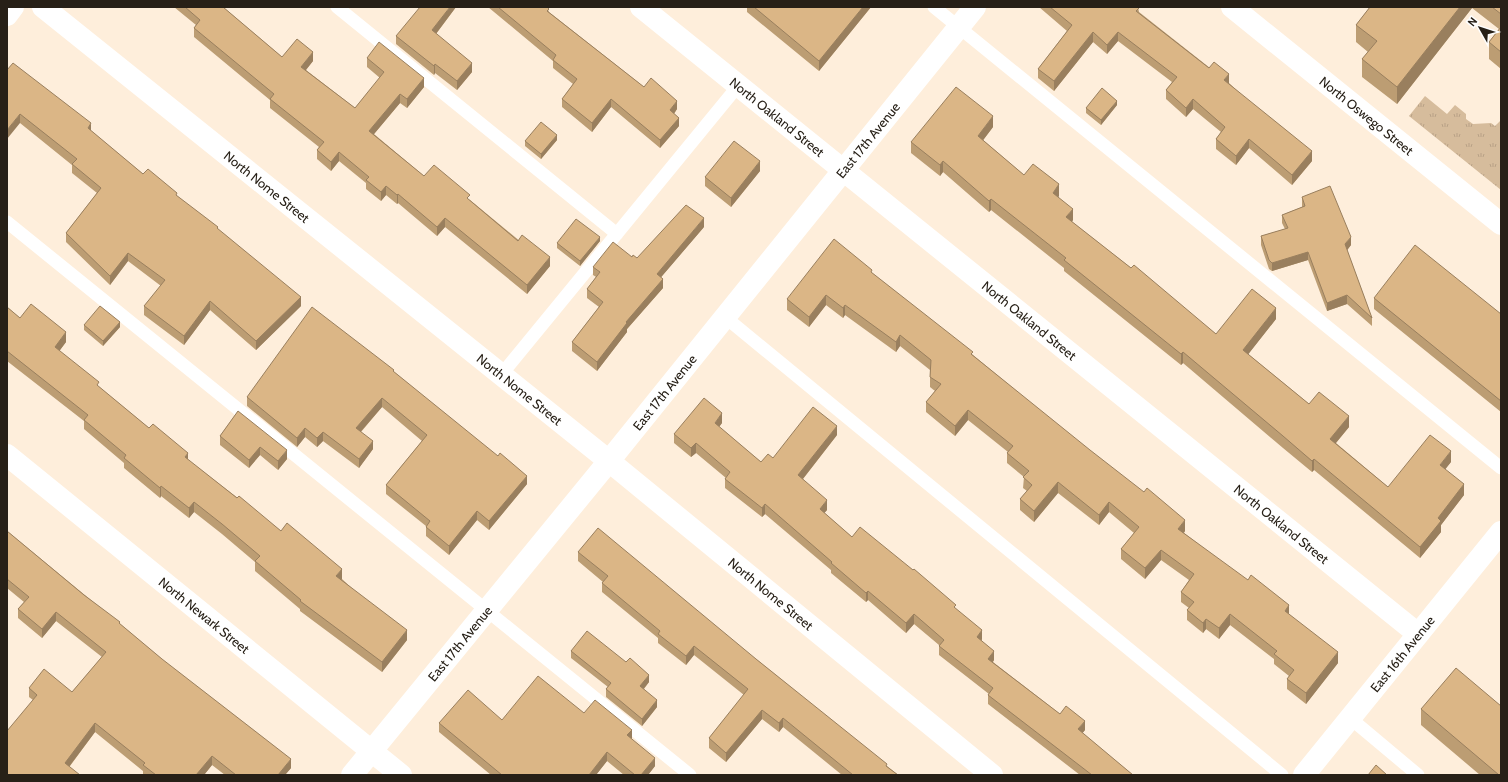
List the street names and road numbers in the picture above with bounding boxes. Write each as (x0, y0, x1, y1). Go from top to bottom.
street label: North Oswego Street (1316, 73, 1417, 159)
street label: North Oakland Street (727, 74, 828, 160)
street label: East 17th Avenue (832, 99, 903, 181)
street label: North Nome Street (221, 147, 313, 226)
street label: North Oakland Street (979, 277, 1080, 364)
street label: North Nome Street (474, 350, 566, 429)
street label: East 17th Avenue (629, 351, 700, 433)
street label: North Oakland Street (1231, 481, 1332, 567)
street label: North Nome Street (725, 554, 817, 634)
street label: North Newark Street (156, 574, 253, 657)
street label: East 17th Avenue (424, 602, 495, 684)
street label: East 16th Avenue (1367, 612, 1438, 695)

